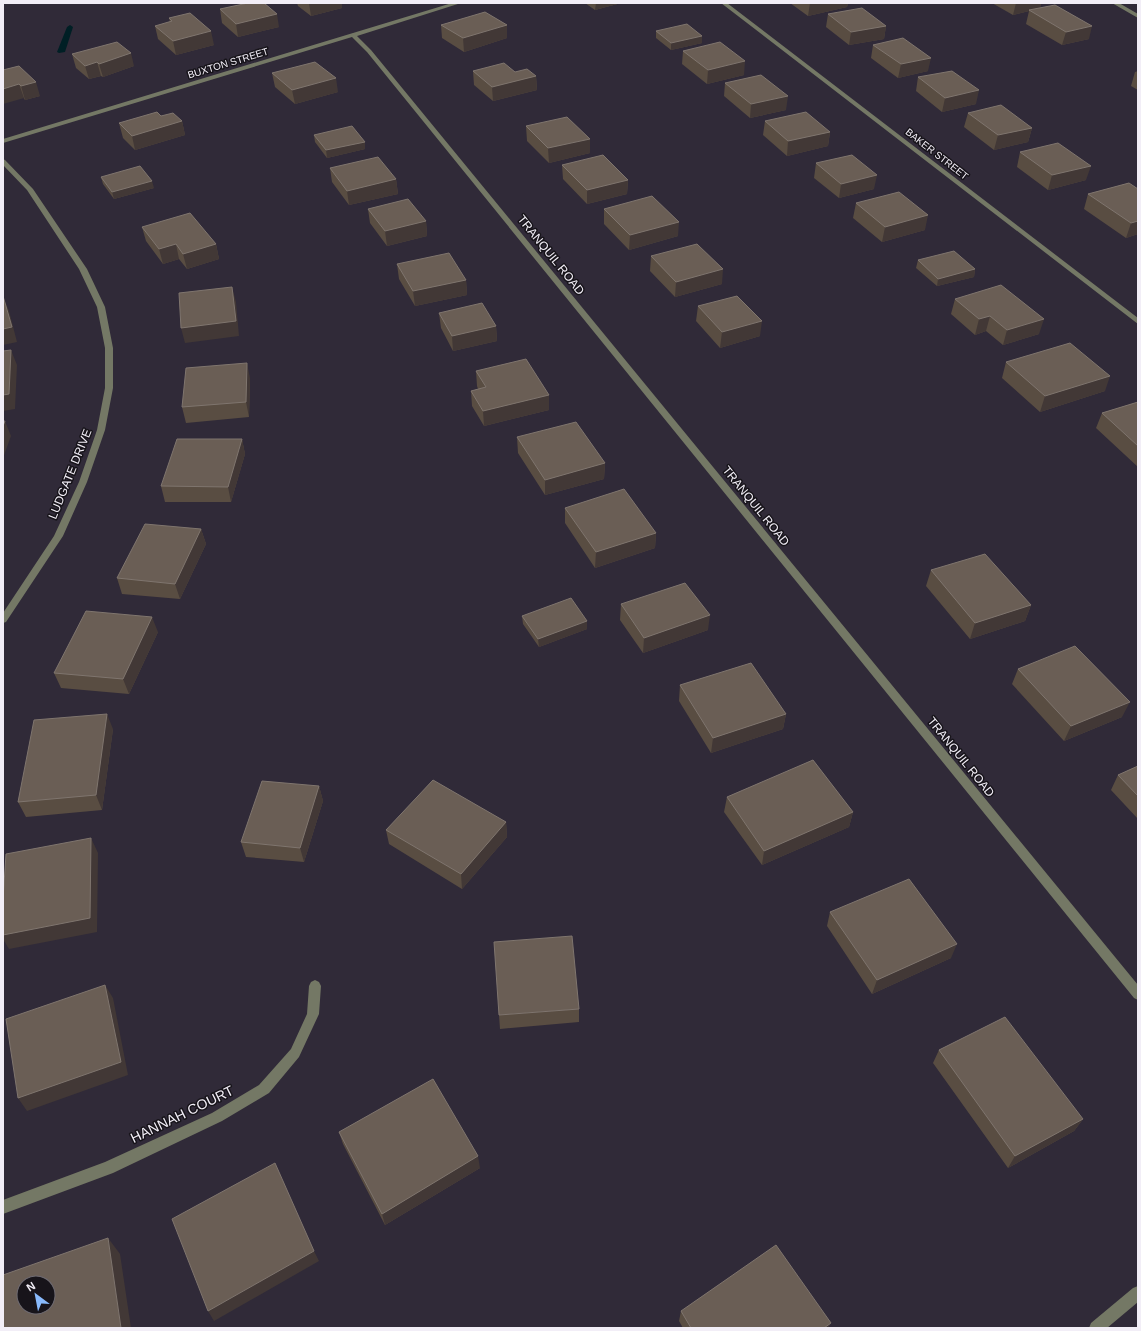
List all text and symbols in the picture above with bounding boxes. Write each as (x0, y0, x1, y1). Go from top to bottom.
street label: BUXTON STREET (186, 46, 270, 80)
street label: BAKER STREET (904, 126, 970, 182)
street label: TRANQUIL ROAD (515, 212, 588, 298)
street label: LUDGATE DRIVE (46, 427, 94, 521)
street label: TRANQUIL ROAD (720, 463, 793, 549)
street label: TRANQUIL ROAD (925, 714, 998, 800)
street label: HANNAH COURT (128, 1082, 236, 1146)
north arrow (16, 1275, 56, 1315)
text: N (24, 1279, 37, 1294)

